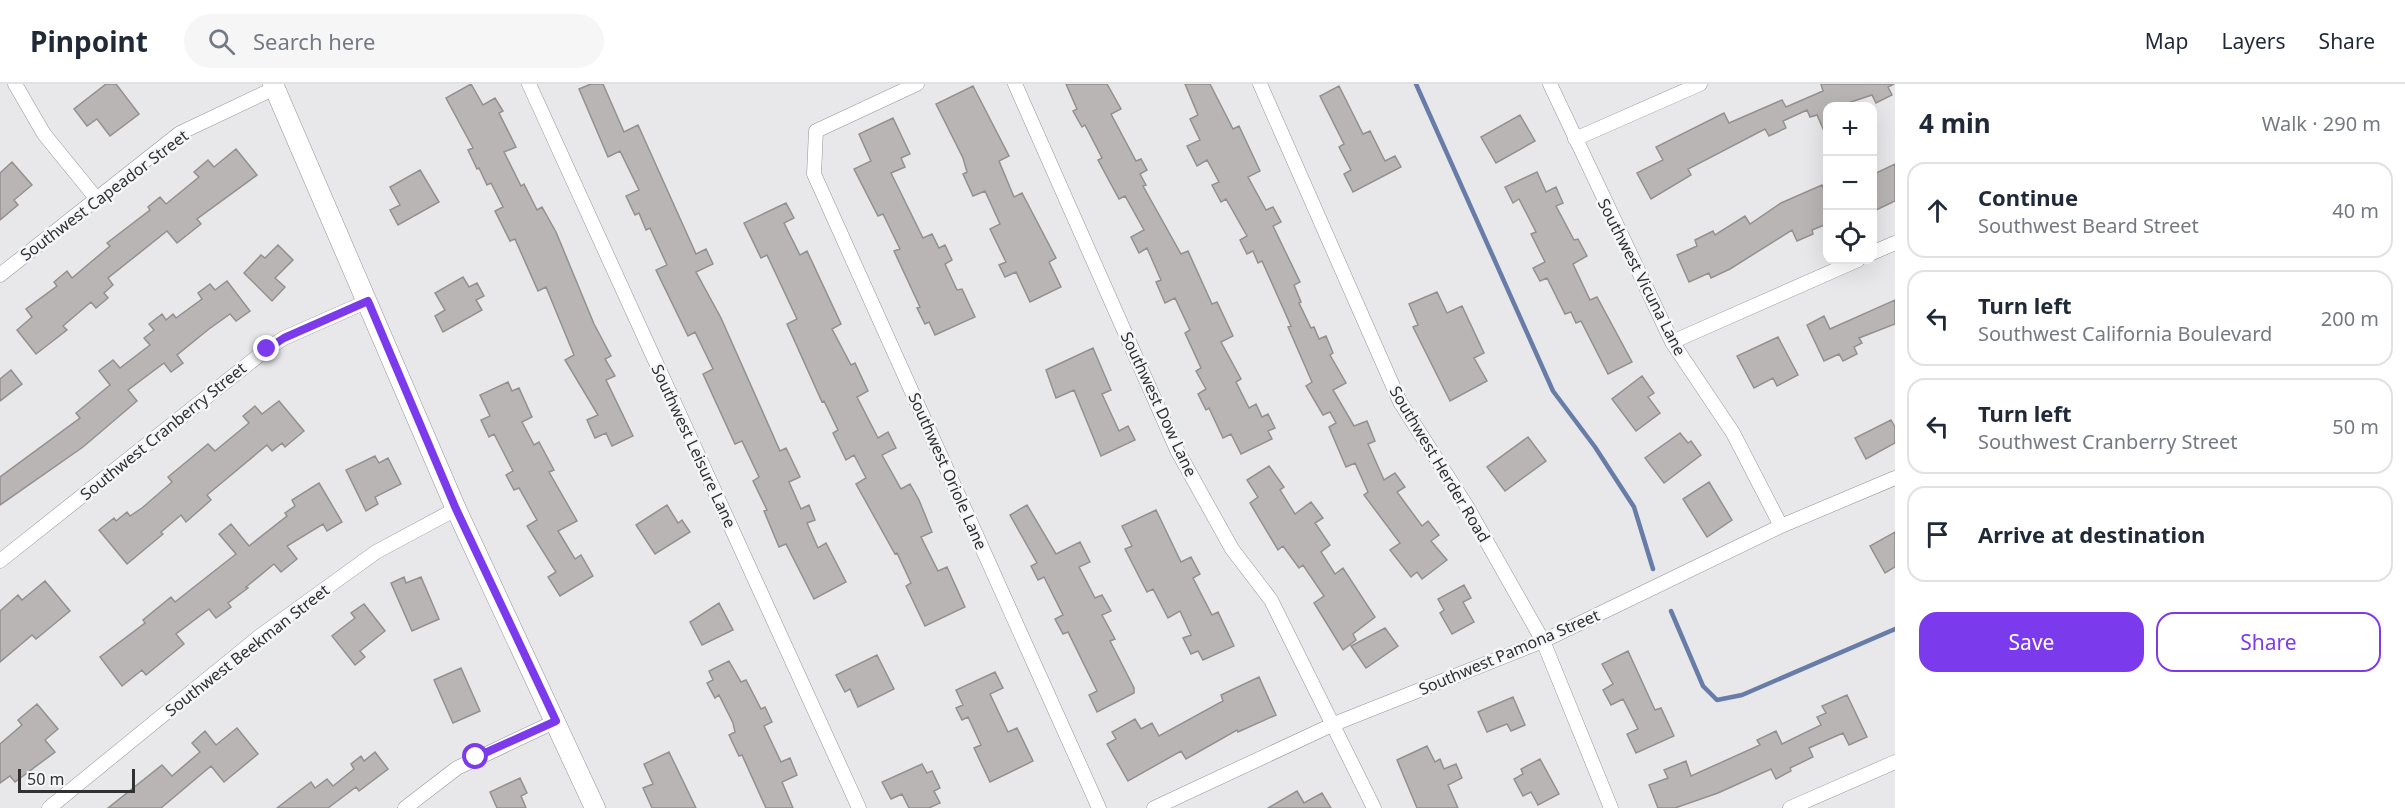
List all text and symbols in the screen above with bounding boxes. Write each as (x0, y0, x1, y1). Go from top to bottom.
search box (184, 14, 604, 68)
text: Pinpoint (30, 22, 148, 60)
icon: search (205, 25, 238, 58)
text: Search here (253, 26, 375, 56)
text: Map (2145, 27, 2189, 55)
text: Layers (2222, 27, 2286, 55)
text: Share (2319, 27, 2375, 55)
map controls (1823, 102, 1877, 264)
button: + (1823, 102, 1877, 156)
text: 4 min (1919, 105, 1991, 141)
text: Walk · 290 m (2262, 110, 2381, 137)
street label: Southwest Capeador Street (15, 124, 193, 266)
button: − (1823, 156, 1877, 210)
text: Continue (1978, 182, 2078, 212)
icon: ahead (1921, 194, 1954, 227)
street label: Southwest Vicuna Lane (1593, 195, 1691, 359)
text: 40 m (2332, 197, 2379, 224)
button: locate (1823, 210, 1877, 264)
text: Southwest Beard Street (1978, 212, 2199, 239)
text: Turn left (1978, 290, 2072, 320)
icon: left (1921, 302, 1954, 335)
text: 200 m (2321, 305, 2379, 332)
text: Southwest California Boulevard (1978, 320, 2272, 347)
street label: Southwest Dow Lane (1116, 328, 1202, 480)
route end (253, 335, 279, 361)
street label: Southwest Cranberry Street (75, 357, 251, 505)
street label: Southwest Leisure Lane (646, 361, 742, 531)
street label: Southwest Herder Road (1385, 382, 1495, 546)
street label: Southwest Oriole Lane (903, 389, 993, 553)
text: Turn left (1978, 398, 2072, 428)
icon: left (1921, 410, 1954, 443)
text: 50 m (2332, 413, 2379, 440)
text: Southwest Cranberry Street (1978, 428, 2237, 455)
icon: arrive (1921, 518, 1954, 551)
text: Arrive at destination (1978, 519, 2205, 549)
street label: Southwest Beekman Street (160, 579, 334, 721)
street label: Southwest Pamona Street (1415, 604, 1603, 700)
button: Save (1919, 612, 2144, 672)
button: Share (2156, 612, 2381, 672)
route start (462, 743, 488, 769)
scale bar (18, 766, 135, 794)
text: 50 m (27, 768, 64, 790)

